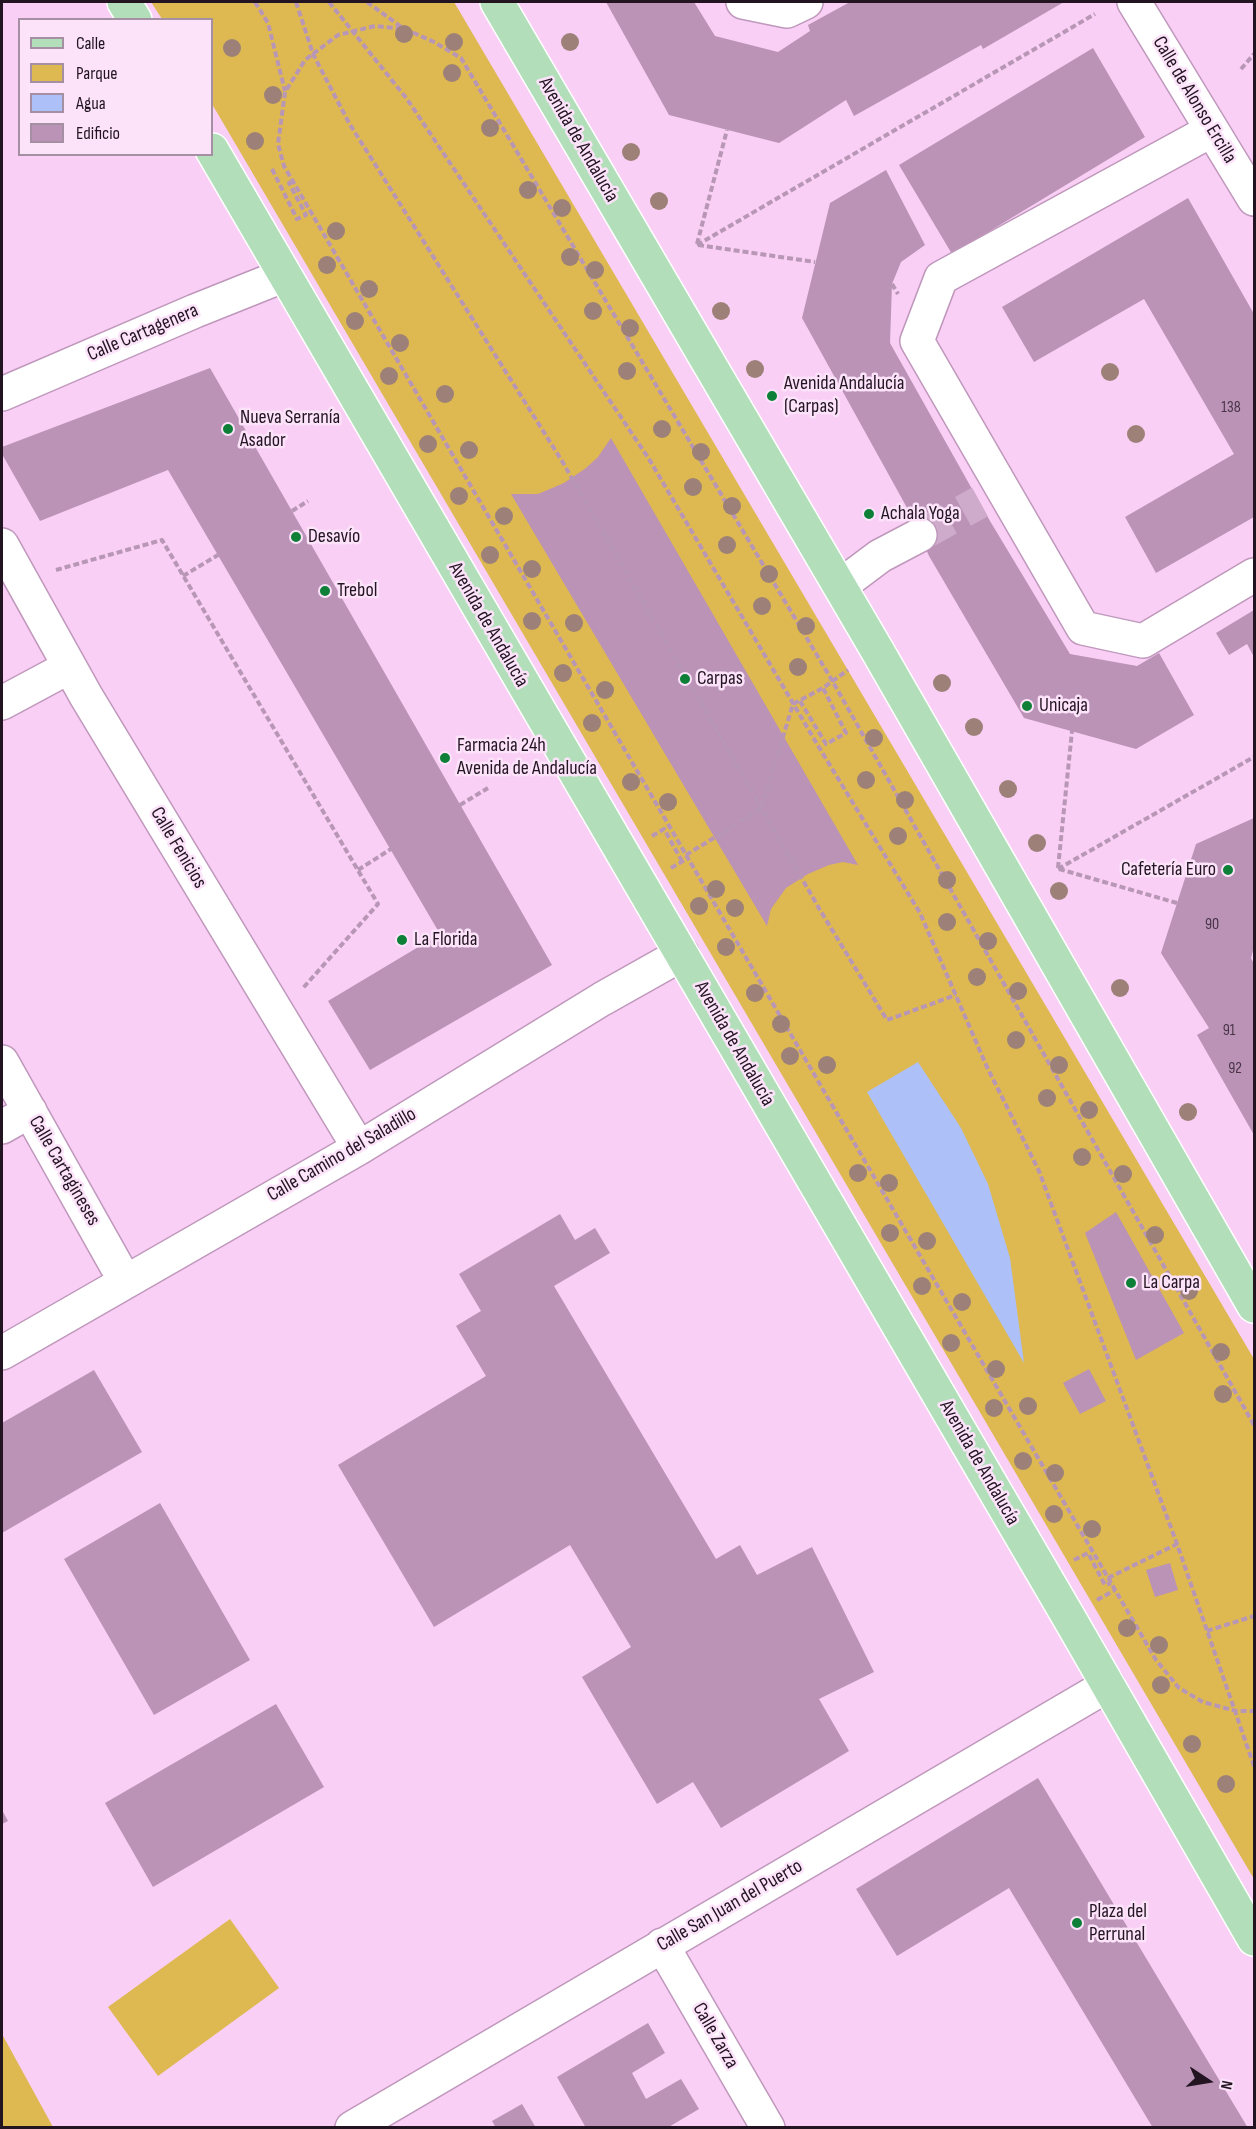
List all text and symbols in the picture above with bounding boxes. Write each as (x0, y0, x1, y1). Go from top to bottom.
legend (18, 18, 213, 156)
street label: Calle de Alonso Ercilla (1147, 32, 1241, 168)
text: Calle (76, 33, 105, 54)
text: Parque (76, 63, 117, 84)
street label: Avenida de Andalucía (533, 73, 623, 207)
text: Agua (76, 93, 106, 114)
text: Edificio (76, 123, 120, 144)
street label: Calle Cartagenera (84, 299, 202, 367)
place label: Avenida Andalucía (Carpas) (784, 372, 904, 419)
marker: Avenida Andalucía (Carpas) (765, 389, 779, 403)
house number: 138 (1221, 398, 1241, 418)
place label: Nueva Serranía Asador (240, 406, 340, 453)
marker: Nueva Serranía Asador (221, 422, 235, 436)
place label: Achala Yoga (881, 502, 960, 526)
marker: Achala Yoga (862, 507, 876, 521)
place label: Desavío (308, 525, 360, 549)
marker: Desavío (289, 530, 303, 544)
street label: Avenida de Andalucía (443, 558, 533, 692)
place label: Trebol (337, 579, 377, 603)
marker: Trebol (318, 584, 332, 598)
place label: Carpas (697, 667, 743, 691)
marker: Carpas (678, 672, 692, 686)
place label: Unicaja (1039, 694, 1088, 718)
marker: Unicaja (1020, 699, 1034, 713)
place label: Farmacia 24h Avenida de Andalucía (457, 734, 597, 781)
marker: Farmacia 24h Avenida de Andalucía (438, 751, 452, 765)
street label: Calle Fenicios (144, 803, 212, 893)
place label: Cafetería Euro (1121, 858, 1216, 882)
marker: Cafetería Euro (1221, 863, 1235, 877)
house number: 90 (1205, 915, 1219, 935)
place label: La Florida (414, 928, 477, 952)
marker: La Florida (395, 933, 409, 947)
street label: Avenida de Andalucía (689, 977, 779, 1111)
house number: 91 (1223, 1021, 1235, 1041)
house number: 92 (1228, 1059, 1242, 1079)
street label: Calle Camino del Saladillo (263, 1103, 421, 1207)
street label: Calle Cartagineses (23, 1112, 105, 1230)
place label: La Carpa (1143, 1271, 1200, 1295)
marker: La Carpa (1124, 1276, 1138, 1290)
street label: Avenida de Andalucía (934, 1396, 1024, 1530)
street label: Calle San Juan del Puerto (653, 1855, 807, 1957)
place label: Plaza del Perrunal (1089, 1900, 1147, 1947)
marker: Plaza del Perrunal (1070, 1916, 1084, 1930)
street label: Calle Zarza (687, 1999, 743, 2073)
north arrow (1178, 2051, 1238, 2111)
text: N (1216, 2079, 1236, 2091)

